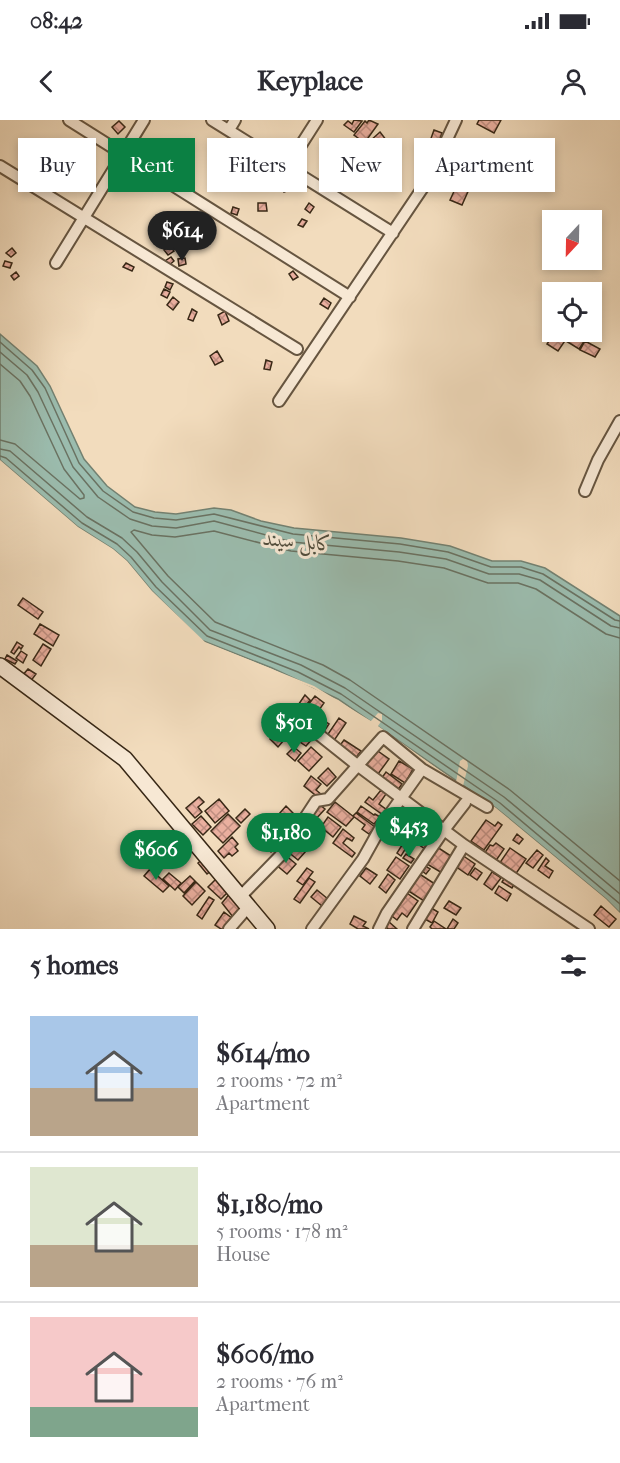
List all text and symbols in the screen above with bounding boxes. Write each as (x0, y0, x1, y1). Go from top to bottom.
text: 08:42 (30, 8, 83, 34)
icon: back (30, 65, 63, 98)
text: Keyplace (257, 65, 363, 97)
icon: person (557, 65, 590, 98)
chip: Buy (18, 138, 96, 192)
chip: Rent (108, 138, 195, 192)
chip: Filters (207, 138, 307, 192)
chip: New (319, 138, 402, 192)
chip: Apartment (414, 138, 555, 192)
north arrow (542, 210, 602, 270)
map controls (542, 210, 602, 342)
pin: $614 (146, 211, 218, 262)
text: $614 (162, 219, 202, 242)
button: locate (542, 282, 602, 342)
water label: کابل سيند (262, 526, 334, 559)
pin: $501 (258, 703, 330, 754)
text: $501 (275, 711, 313, 734)
pin: $453 (373, 807, 445, 858)
pin: $1,180 (237, 813, 335, 864)
text: $453 (389, 815, 429, 838)
text: $1,180 (261, 821, 311, 844)
pin: $606 (120, 830, 192, 881)
text: $606 (134, 838, 178, 861)
icon: filters (557, 949, 590, 982)
text: 5 homes (30, 950, 118, 981)
text: $614/mo (216, 1038, 310, 1069)
icon: home (78, 1040, 150, 1112)
text: 2 rooms · 72 m² (216, 1069, 342, 1092)
text: Apartment (216, 1092, 310, 1115)
text: $1,180/mo (216, 1189, 323, 1220)
icon: home (78, 1191, 150, 1263)
text: 5 rooms · 178 m² (216, 1220, 348, 1243)
text: House (216, 1243, 270, 1266)
text: $606/mo (216, 1339, 314, 1370)
icon: home (78, 1341, 150, 1413)
text: 2 rooms · 76 m² (216, 1370, 343, 1393)
text: Apartment (216, 1393, 310, 1416)

